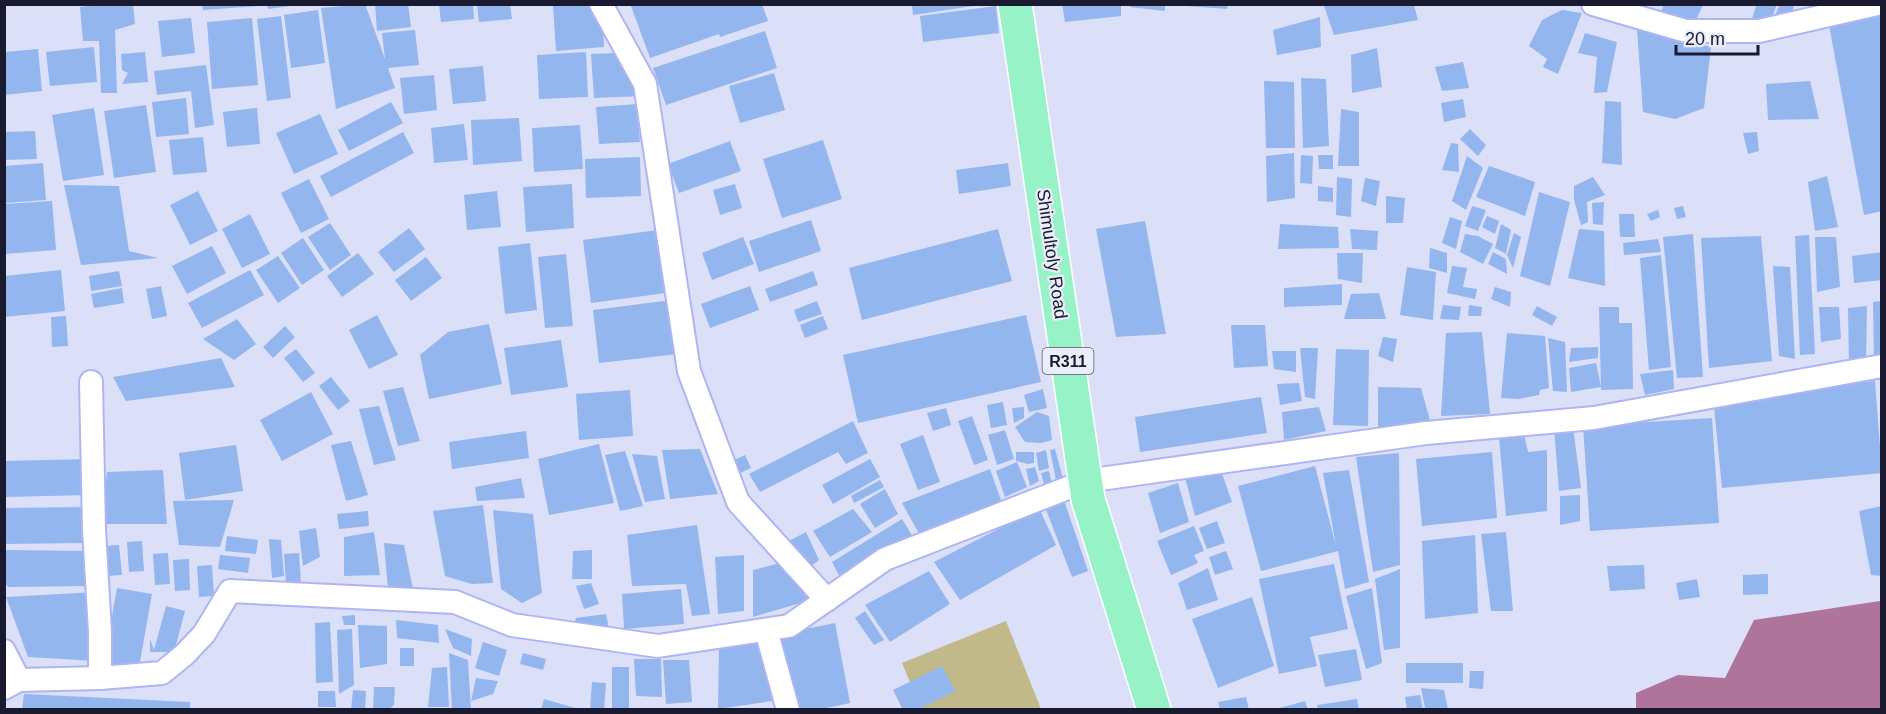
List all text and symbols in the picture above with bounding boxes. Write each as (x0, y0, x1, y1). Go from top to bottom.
scale bar (1676, 18, 1758, 56)
text: 20 m (1685, 29, 1725, 49)
street label: Shimultoly Road (1033, 188, 1071, 320)
road number: R311 (1042, 348, 1094, 374)

